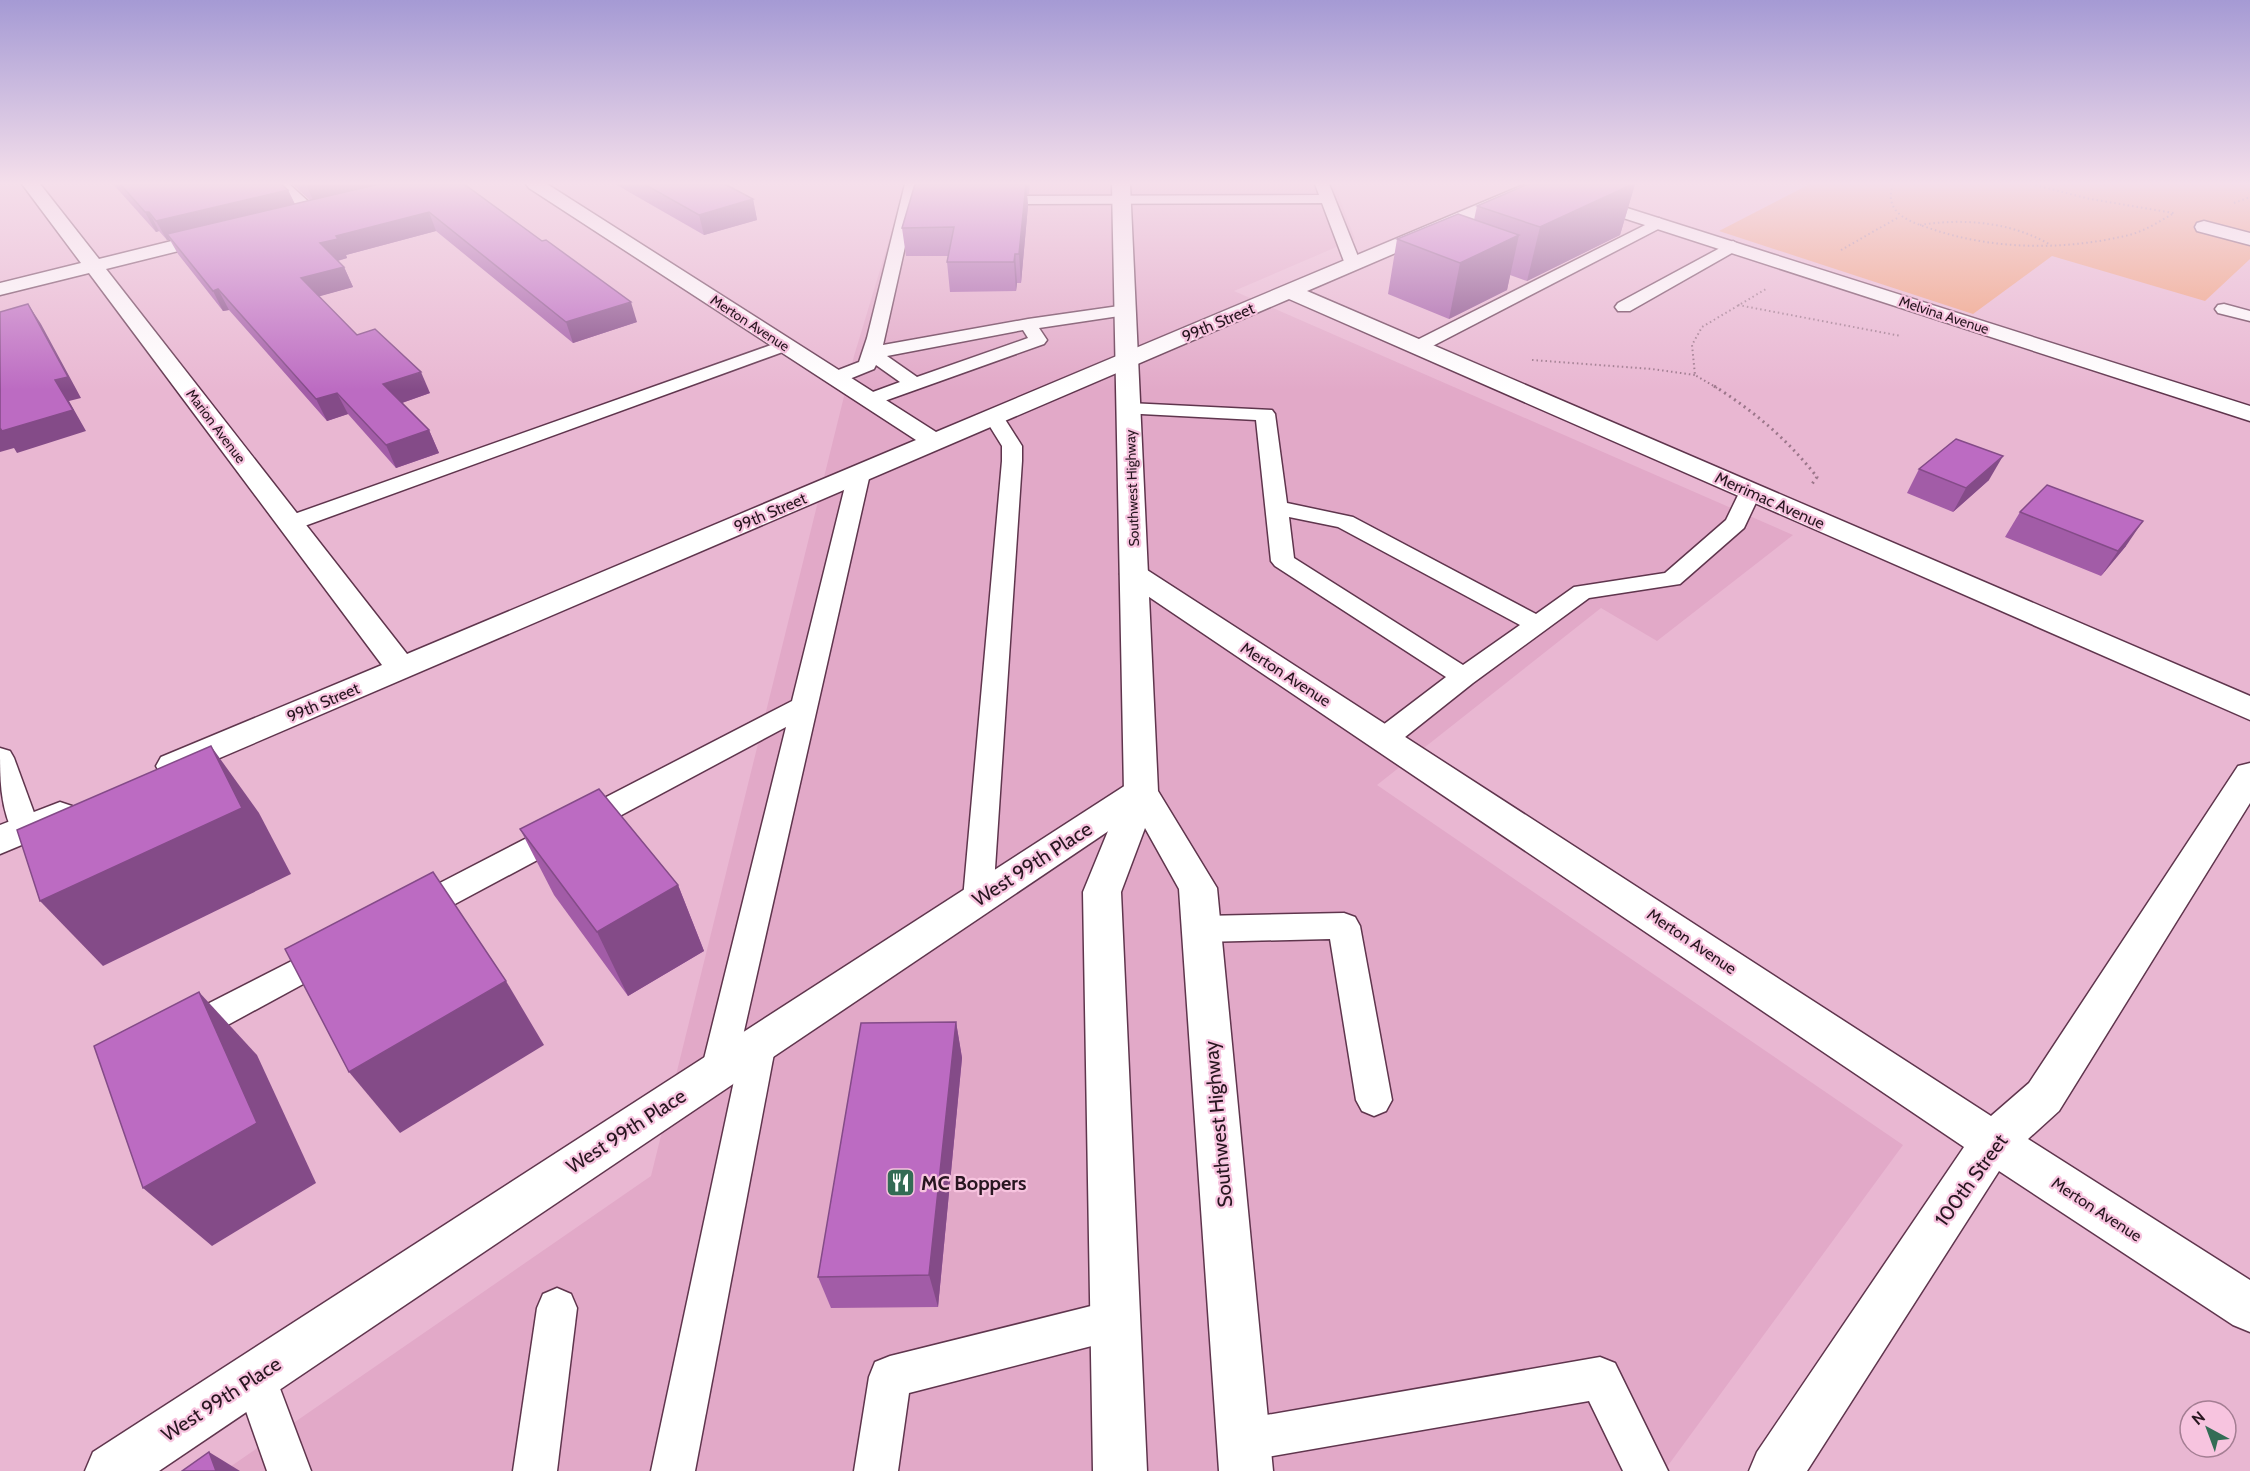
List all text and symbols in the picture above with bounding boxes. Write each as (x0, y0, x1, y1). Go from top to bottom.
street label: Merton Avenue (707, 291, 793, 355)
street label: Melvina Avenue (1897, 292, 1991, 338)
street label: 99th Street (1179, 298, 1258, 346)
street label: Marion Avenue (182, 385, 250, 467)
street label: Southwest Highway (1121, 429, 1143, 547)
street label: Merrimac Avenue (1712, 468, 1827, 533)
street label: 99th Street (731, 488, 810, 536)
street label: Merton Avenue (1237, 638, 1334, 711)
street label: 99th Street (284, 678, 363, 726)
street label: West 99th Place (968, 816, 1096, 912)
street label: Merton Avenue (1644, 905, 1740, 978)
street label: Southwest Highway (1199, 1040, 1237, 1208)
street label: West 99th Place (562, 1083, 690, 1179)
street label: 100th Street (1930, 1129, 2013, 1231)
restaurant icon: MC Boppers (884, 1167, 916, 1199)
place label: MC Boppers (921, 1171, 1026, 1195)
street label: Merton Avenue (2048, 1173, 2145, 1246)
street label: West 99th Place (157, 1351, 285, 1447)
north arrow (2178, 1399, 2238, 1459)
text: N (2188, 1407, 2209, 1429)

